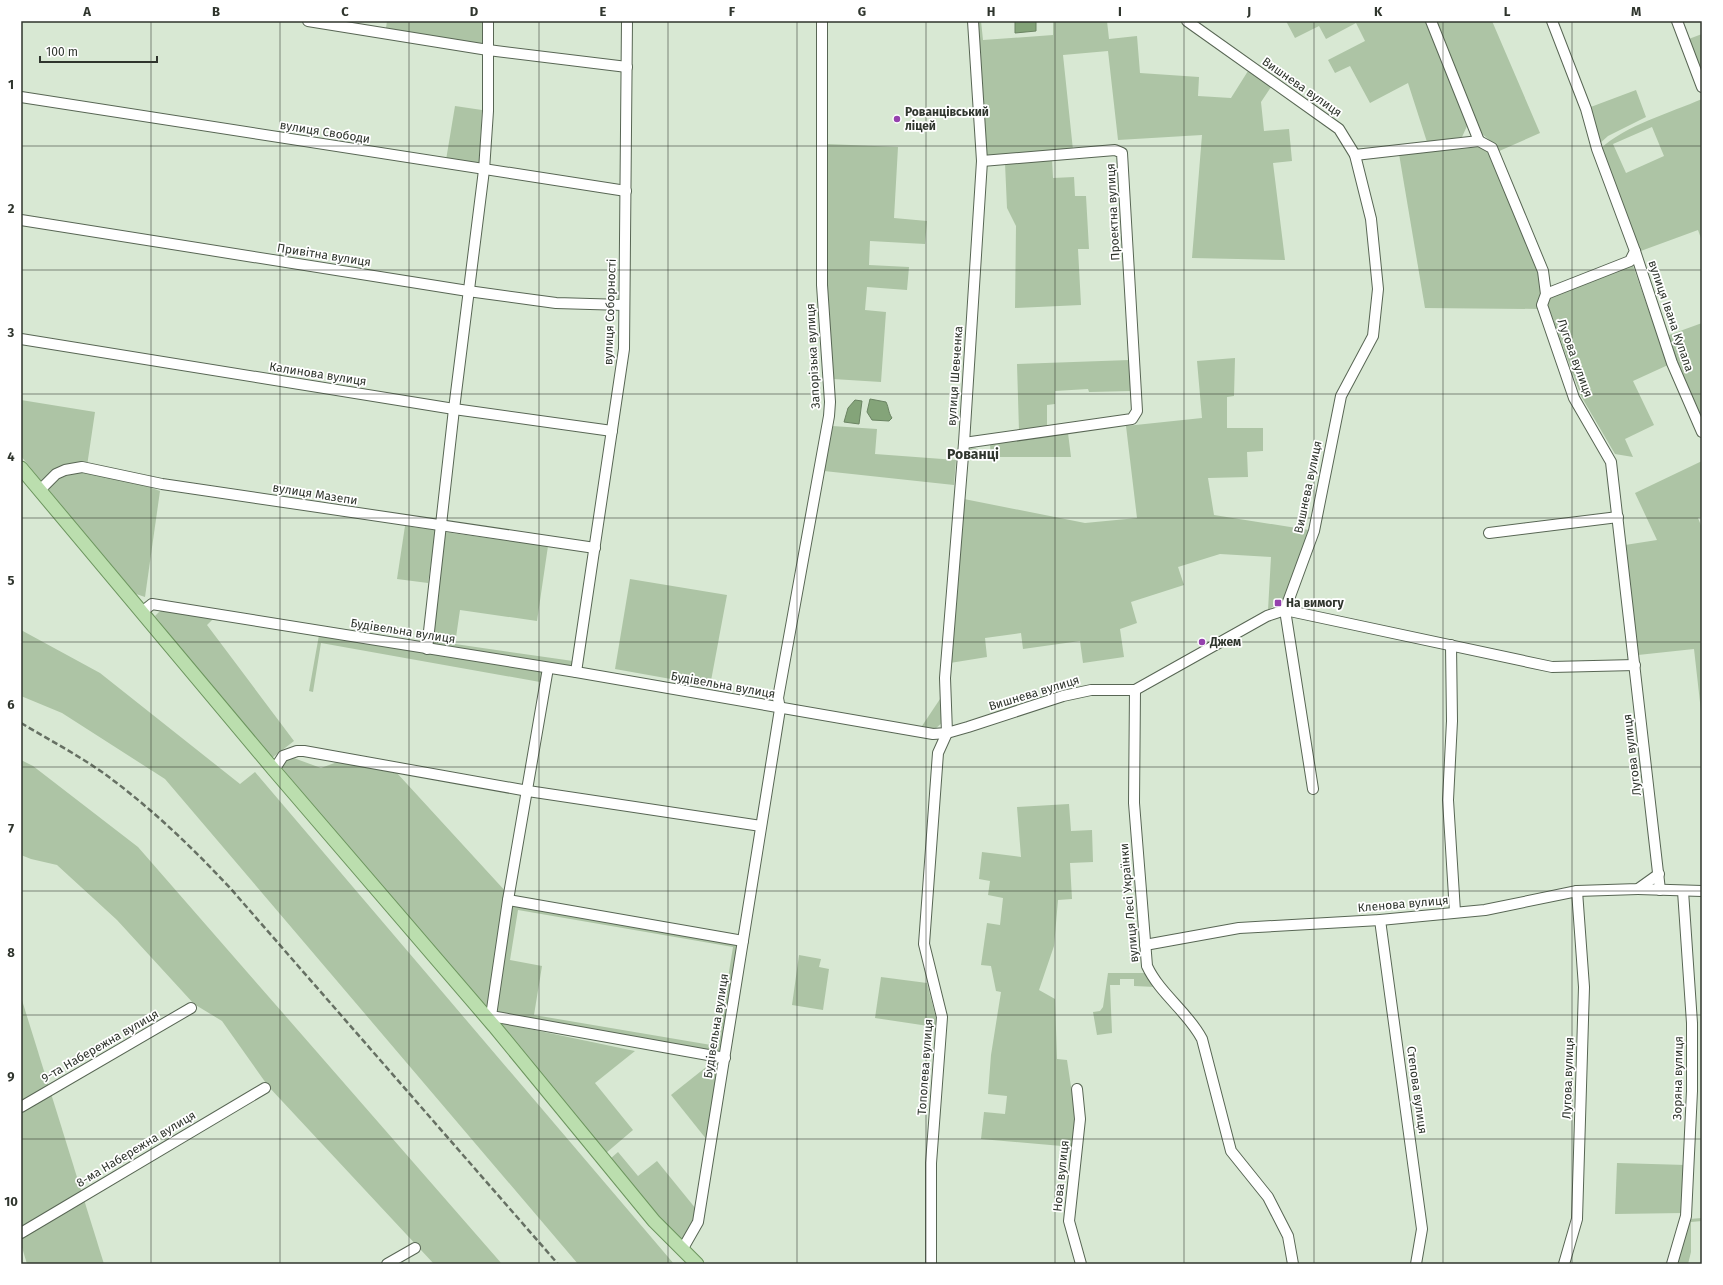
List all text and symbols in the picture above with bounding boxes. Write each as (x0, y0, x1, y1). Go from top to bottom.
text: A (82, 4, 91, 19)
text: B (212, 4, 220, 19)
text: C (341, 4, 349, 19)
text: D (470, 4, 479, 19)
text: E (600, 4, 607, 19)
text: F (729, 4, 736, 19)
text: G (858, 4, 866, 19)
text: H (987, 4, 995, 19)
text: I (1118, 4, 1122, 19)
text: J (1246, 4, 1251, 19)
text: K (1374, 4, 1383, 19)
text: L (1504, 4, 1511, 19)
text: M (1631, 4, 1641, 19)
scale bar (40, 38, 157, 64)
text: 100 m (46, 45, 78, 59)
street label: Вишнева вулиця (1259, 54, 1345, 120)
text: 1 (8, 77, 14, 92)
place label: Рованцівський ліцей (905, 105, 989, 133)
marker: Рованцівський ліцей (892, 114, 902, 124)
street label: вулиця Свободи (279, 118, 371, 146)
street label: Проектна вулиця (1103, 163, 1123, 261)
text: 2 (8, 201, 15, 216)
street label: Привітна вулиця (276, 241, 372, 269)
street label: вулиця Соборності (601, 259, 619, 365)
street label: вулиця Івана Купала (1645, 259, 1697, 373)
street label: Запорізька вулиця (803, 303, 823, 409)
street label: Лугова вулиця (1554, 317, 1596, 399)
text: 3 (7, 325, 15, 340)
street label: вулиця Шевченка (945, 325, 965, 427)
street label: Калинова вулиця (268, 359, 368, 389)
street label: Вишнева вулиця (1291, 439, 1325, 535)
district label: Рованці (947, 446, 999, 463)
text: 4 (7, 449, 15, 464)
street label: вулиця Мазепи (271, 480, 359, 508)
text: 5 (8, 573, 15, 588)
place label: На вимогу (1286, 596, 1344, 610)
marker: На вимогу (1273, 598, 1283, 608)
street label: Будівельна вулиця (350, 616, 456, 646)
place label: Джем (1209, 635, 1241, 649)
marker: Джем (1197, 637, 1207, 647)
street label: Будівельна вулиця (670, 669, 776, 701)
street label: Вишнева вулиця (987, 673, 1081, 713)
text: 6 (7, 697, 15, 712)
street label: Лугова вулиця (1620, 713, 1644, 797)
text: 7 (8, 821, 14, 836)
street label: вулиця Лесі Українки (1117, 843, 1141, 963)
street label: Кленова вулиця (1357, 893, 1449, 915)
text: 8 (7, 945, 15, 960)
street label: Будівельна вулиця (701, 973, 731, 1079)
street label: 9-та Набережна вулиця (39, 1007, 161, 1085)
street label: Тополева вулиця (915, 1018, 935, 1116)
street label: Зоряна вулиця (1670, 1036, 1686, 1120)
street label: Лугова вулиця (1560, 1037, 1576, 1119)
street label: Степова вулиця (1404, 1045, 1430, 1135)
text: 9 (7, 1069, 15, 1084)
street label: 8-ма Набережна вулиця (74, 1108, 198, 1190)
street label: Нова вулиця (1050, 1140, 1072, 1212)
text: 10 (4, 1194, 18, 1209)

